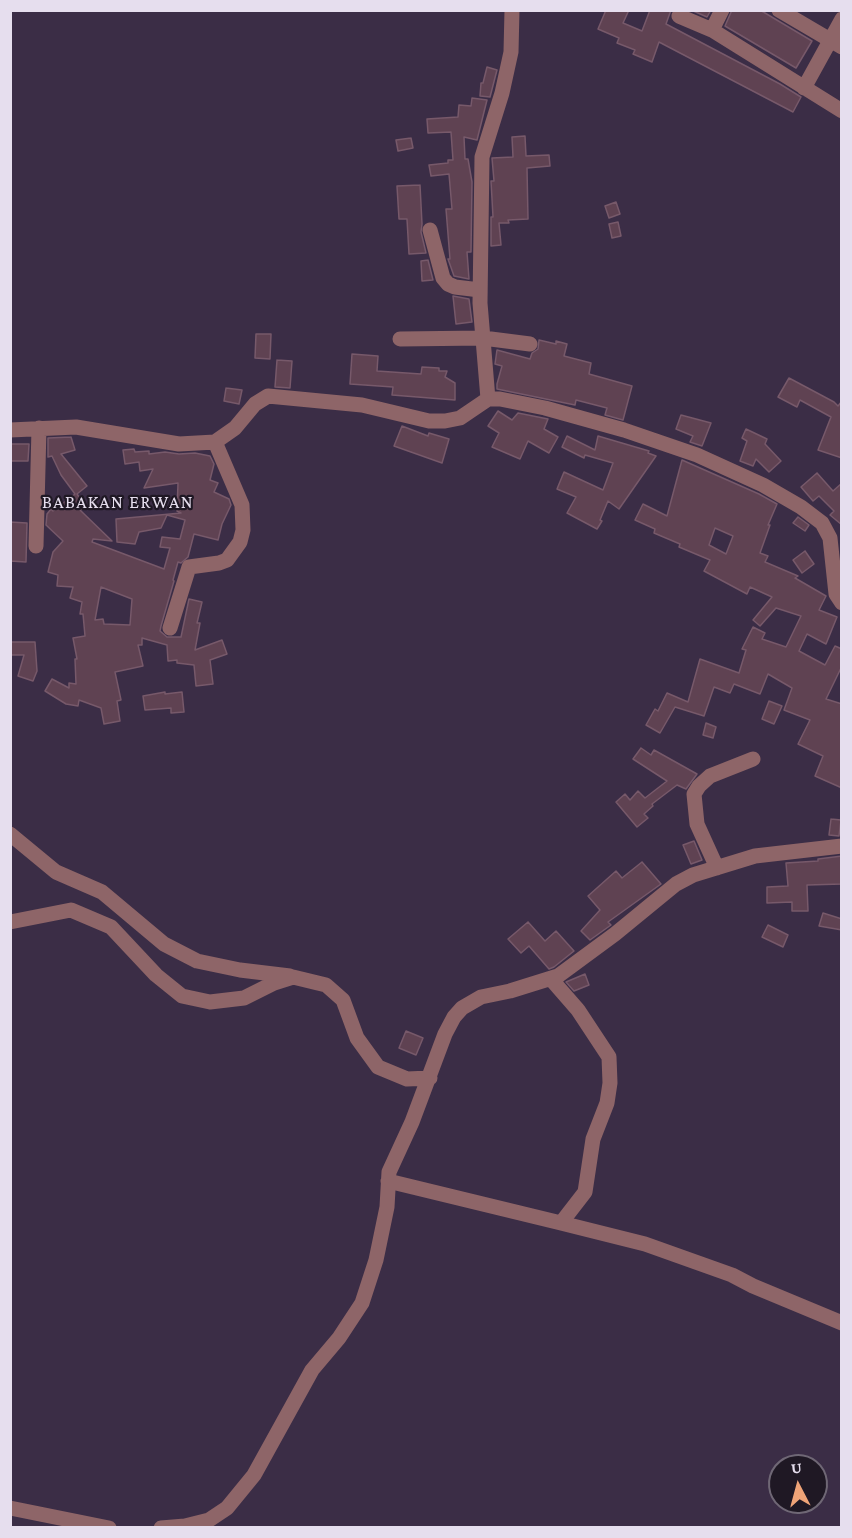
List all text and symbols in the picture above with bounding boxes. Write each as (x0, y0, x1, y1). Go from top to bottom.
district label: BABAKAN ERWAN (42, 491, 194, 513)
north arrow (768, 1454, 828, 1514)
text: U (790, 1459, 803, 1477)

